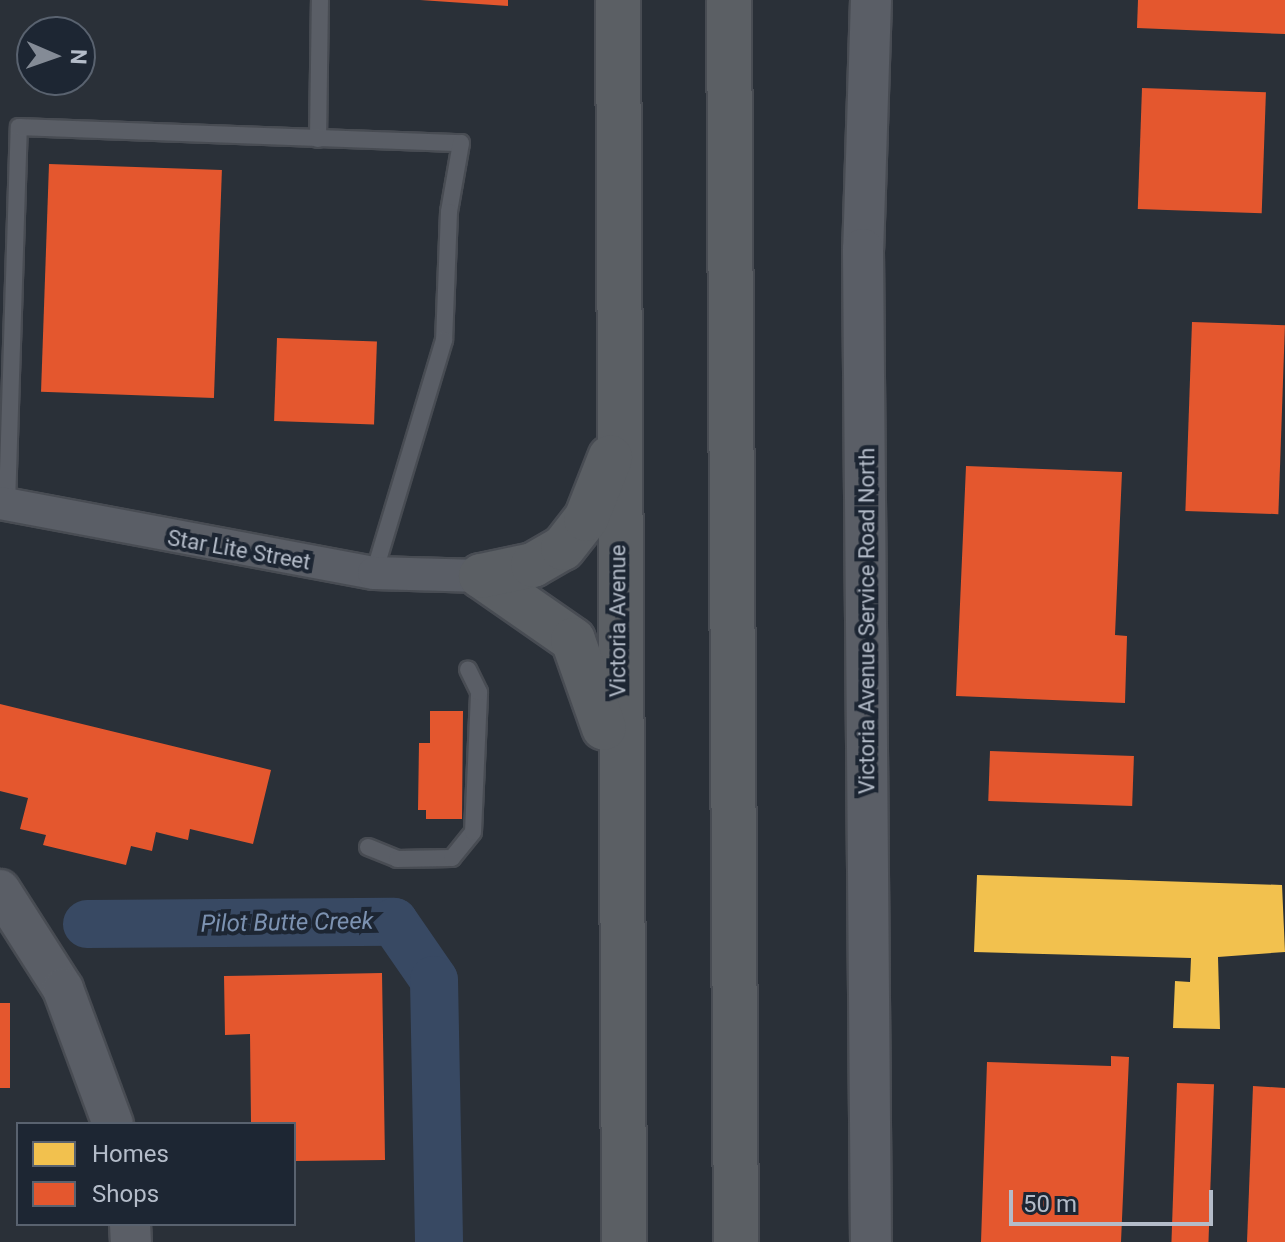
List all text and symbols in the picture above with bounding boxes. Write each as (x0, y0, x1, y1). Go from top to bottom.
north arrow (16, 16, 96, 96)
text: N (66, 49, 91, 65)
street label: Victoria Avenue Service Road North (854, 448, 880, 794)
street label: Star Lite Street (165, 524, 313, 576)
street label: Victoria Avenue (605, 545, 631, 697)
water label: Pilot Butte Creek (200, 907, 374, 939)
legend (16, 1122, 296, 1226)
text: Homes (92, 1140, 169, 1168)
scale bar (1013, 1174, 1217, 1224)
text: Shops (92, 1180, 159, 1208)
text: 50 m (1023, 1190, 1077, 1218)

